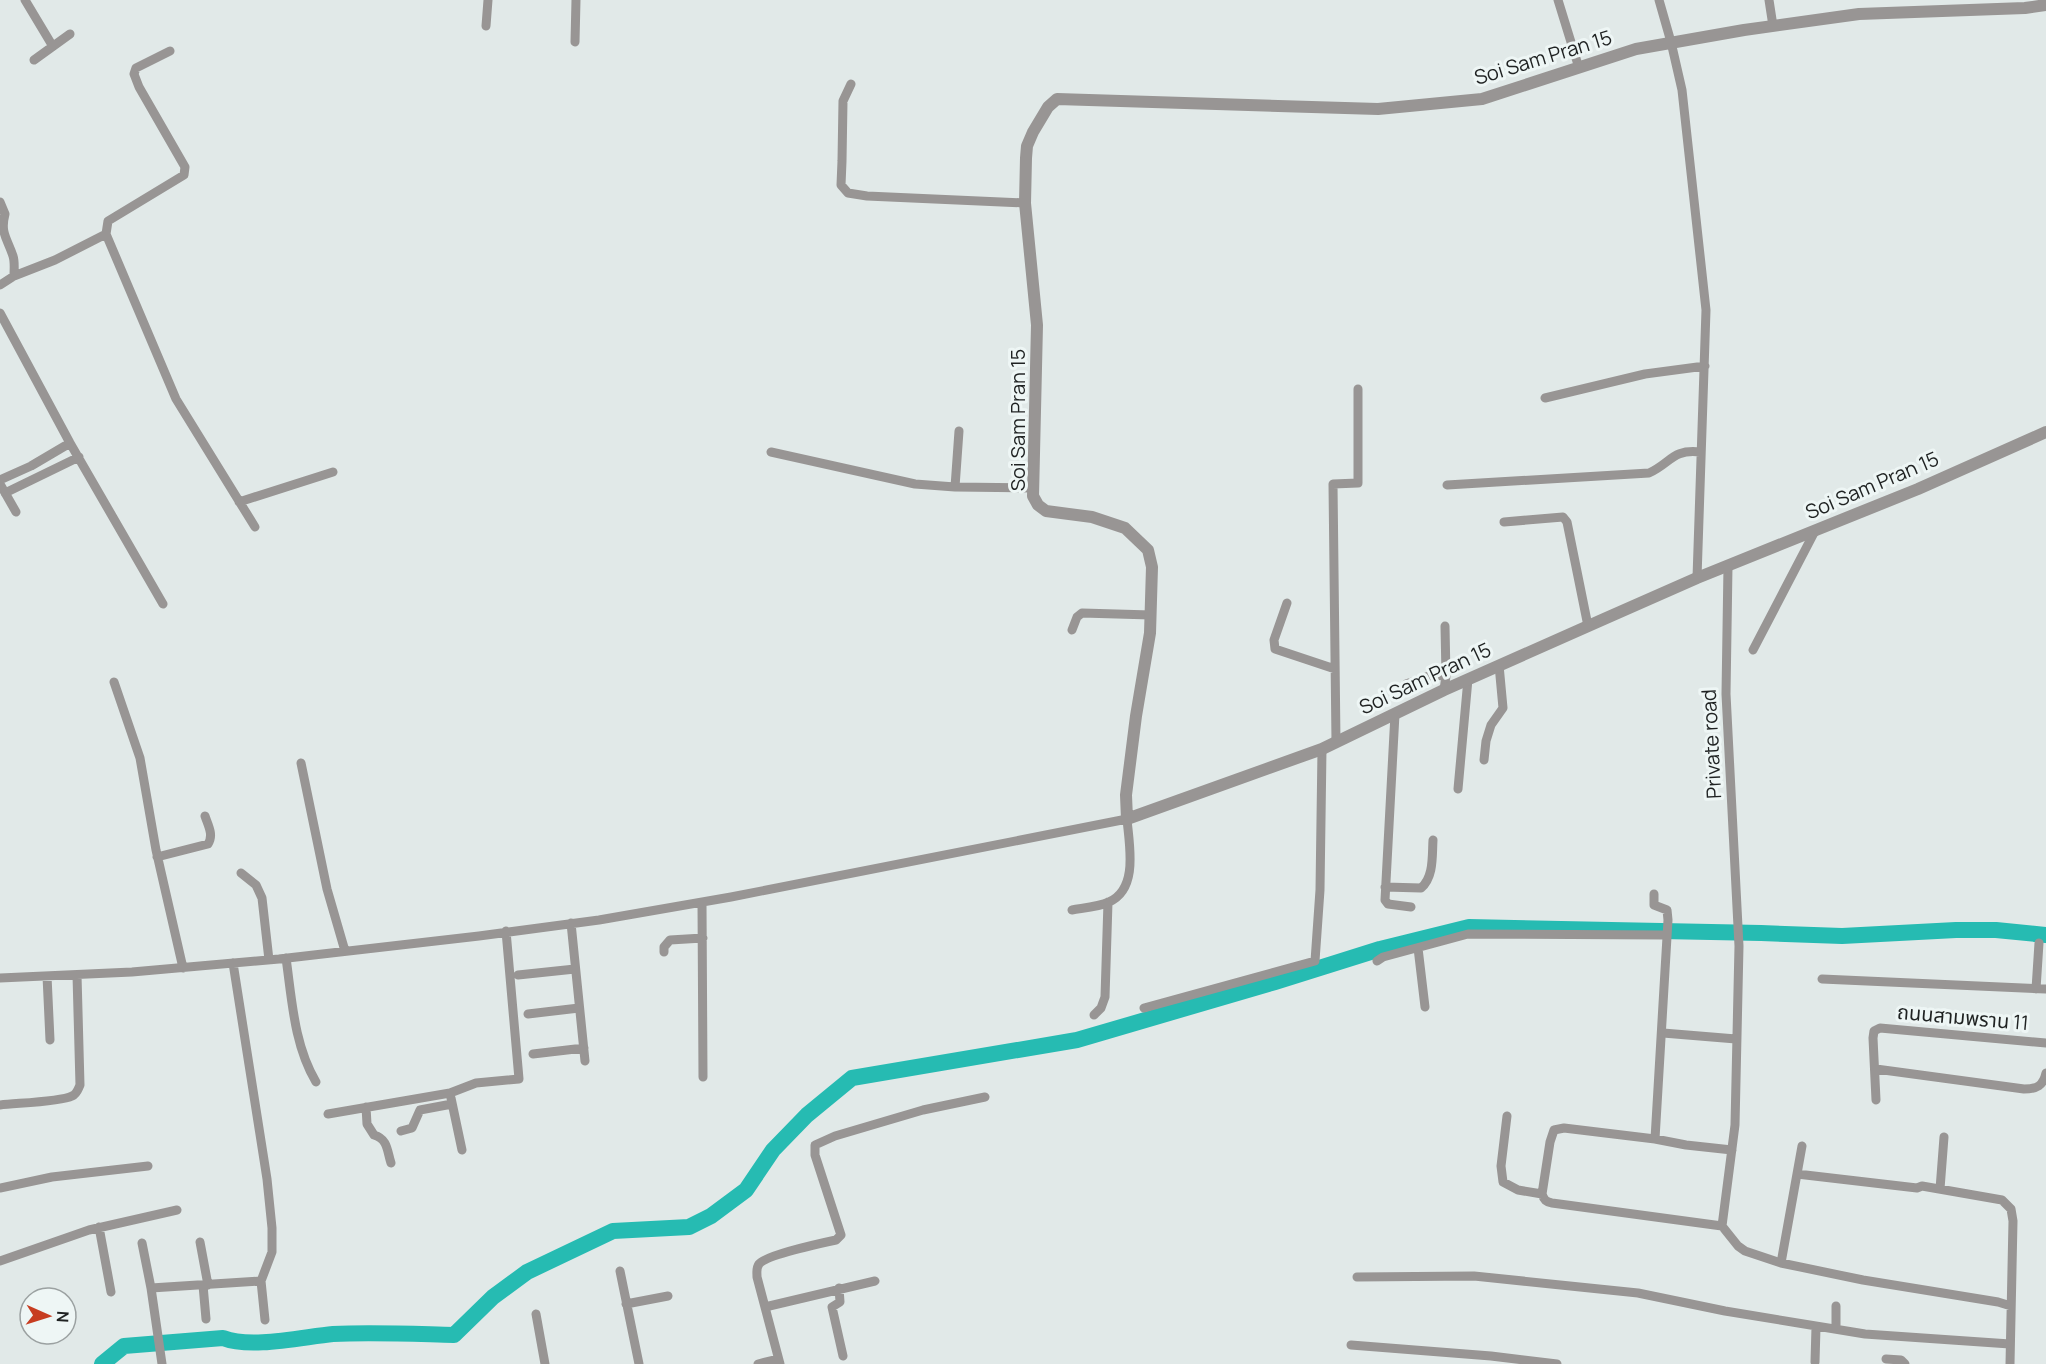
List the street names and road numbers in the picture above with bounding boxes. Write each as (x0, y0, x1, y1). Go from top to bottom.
street label: Soi Sam Pran 15 (1471, 23, 1615, 91)
street label: Soi Sam Pran 15 (1004, 349, 1031, 491)
street label: Soi Sam Pran 15 (1801, 445, 1943, 525)
street label: Soi Sam Pran 15 (1355, 636, 1495, 720)
street label: Private road (1695, 689, 1727, 799)
street label: ถนนสามพราน 11 (1896, 998, 2030, 1036)

